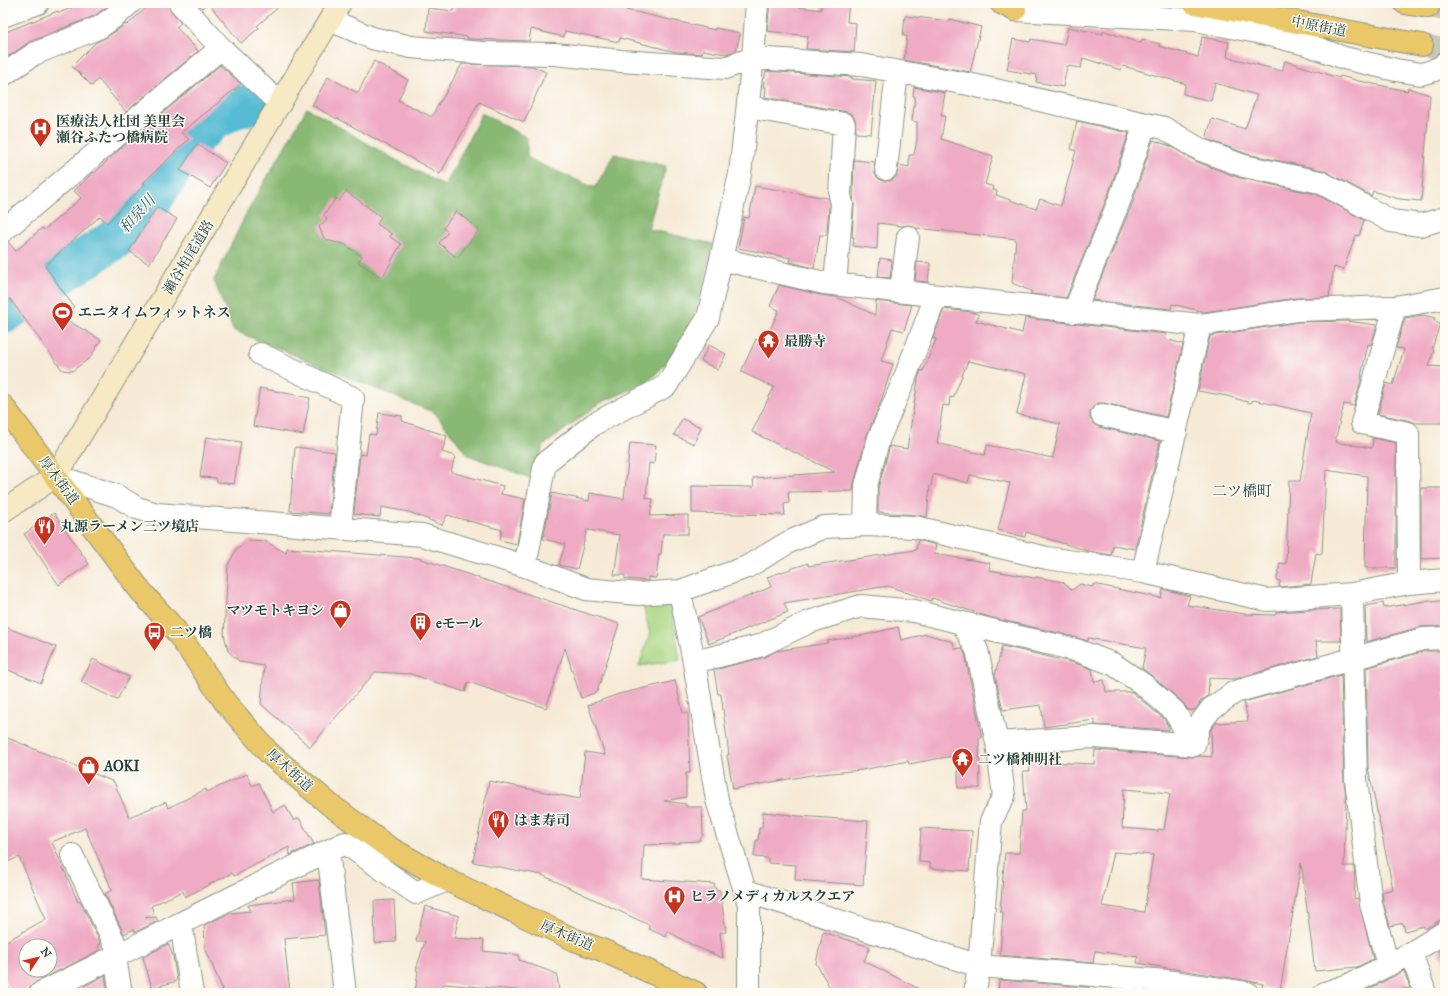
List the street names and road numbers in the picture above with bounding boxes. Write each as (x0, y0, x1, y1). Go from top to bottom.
street label: 中原街道 (1290, 13, 1348, 40)
street label: 瀬谷柏尾道路 (160, 217, 217, 298)
street label: 厚木街道 (35, 453, 82, 508)
street label: 厚木街道 (263, 745, 316, 795)
street label: 厚木街道 (538, 917, 596, 954)

